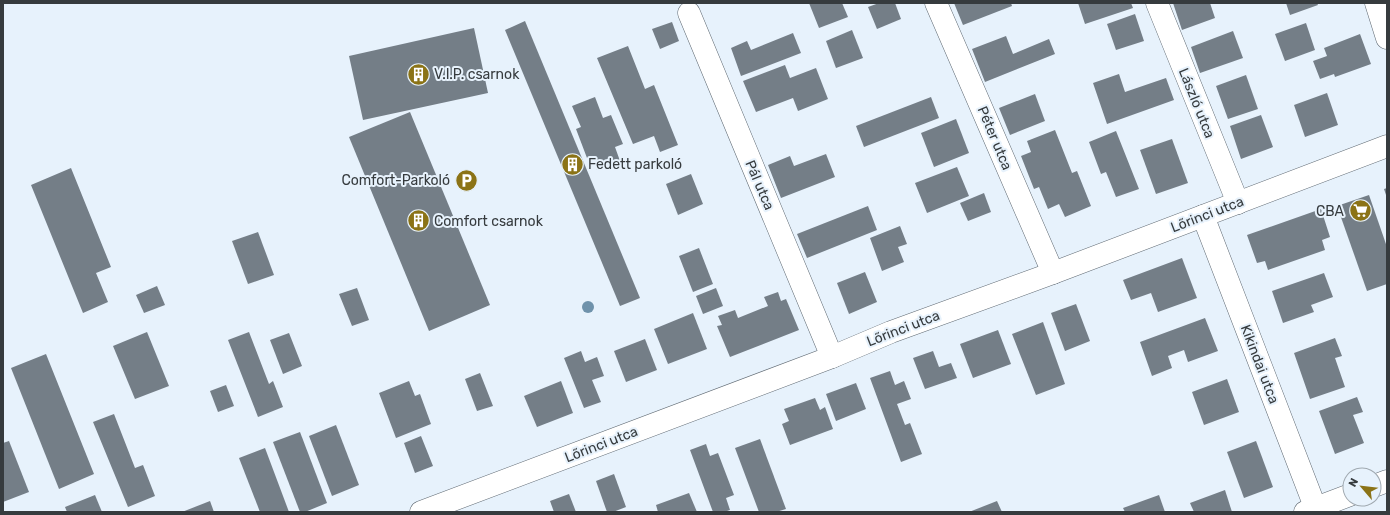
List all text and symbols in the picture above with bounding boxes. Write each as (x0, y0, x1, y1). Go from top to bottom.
building icon: V.I.P. csarnok (406, 61, 432, 87)
place label: V.I.P. csarnok (434, 66, 520, 83)
street label: László utca (1175, 66, 1218, 141)
street label: Péter utca (973, 104, 1016, 173)
building icon: Fedett parkoló (560, 151, 586, 177)
place label: Fedett parkoló (588, 156, 682, 173)
street label: Pál utca (741, 158, 778, 213)
parking icon: Comfort-Parkoló (453, 167, 479, 193)
place label: Comfort-Parkoló (341, 172, 450, 189)
street label: Lőrinci utca (1168, 193, 1246, 236)
supermarket icon: CBA (1347, 198, 1373, 224)
place label: CBA (1316, 203, 1345, 220)
building icon: Comfort csarnok (406, 208, 432, 234)
place label: Comfort csarnok (434, 213, 544, 230)
street label: Lőrinci utca (864, 307, 942, 350)
street label: Kikindai utca (1237, 322, 1282, 406)
street label: Lőrinci utca (562, 423, 640, 466)
north arrow (1342, 467, 1382, 507)
text: N (1346, 476, 1361, 489)

